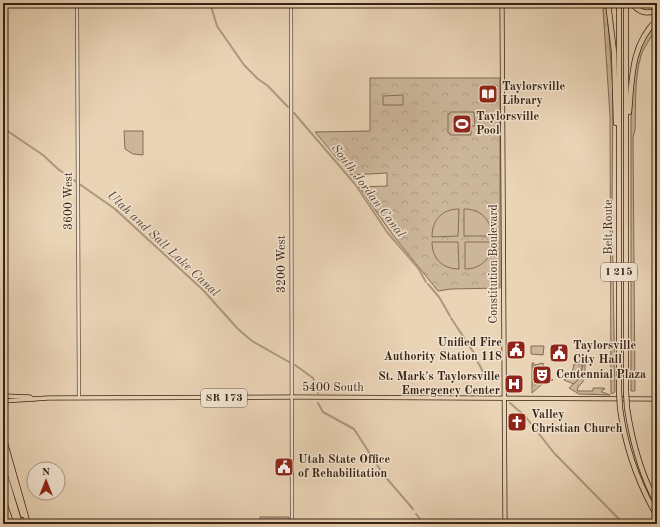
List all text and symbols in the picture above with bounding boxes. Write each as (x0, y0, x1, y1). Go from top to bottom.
place label: Taylorsville Library (502, 81, 565, 107)
library icon: Taylorsville Library (477, 83, 499, 105)
place label: Taylorsville Pool (476, 111, 539, 137)
sports icon: Taylorsville Pool (451, 113, 473, 135)
water label: South Jordan Canal (329, 142, 407, 240)
street label: 3600 West (63, 172, 75, 230)
water label: Utah and Salt Lake Canal (104, 189, 222, 299)
street label: Belt Route (603, 199, 615, 255)
street label: Constitution Boulevard (488, 204, 500, 324)
street label: 3200 West (276, 235, 288, 293)
road number: I 215 (601, 263, 637, 281)
place label: Unified Fire Authority Station 118 (384, 337, 502, 363)
public building icon: Unified Fire Authority Station 118 (505, 339, 527, 361)
place label: Taylorsville City Hall (573, 340, 636, 366)
public building icon: Taylorsville City Hall (548, 342, 570, 364)
theatre icon: Centennial Plaza (531, 364, 553, 386)
place label: Centennial Plaza (556, 369, 646, 381)
place label: St. Mark's Taylorsville Emergency Center (378, 371, 500, 397)
hospital icon: St. Mark's Taylorsville Emergency Center (503, 373, 525, 395)
street label: 5400 South (302, 381, 364, 394)
road number: SR 173 (201, 389, 247, 407)
place label: Valley Christian Church (531, 409, 623, 435)
church icon: Valley Christian Church (506, 411, 528, 433)
place label: Utah State Office of Rehabilitation (298, 454, 390, 480)
public building icon: Utah State Office of Rehabilitation (273, 456, 295, 478)
north arrow (26, 461, 66, 501)
text: N (42, 467, 51, 478)

